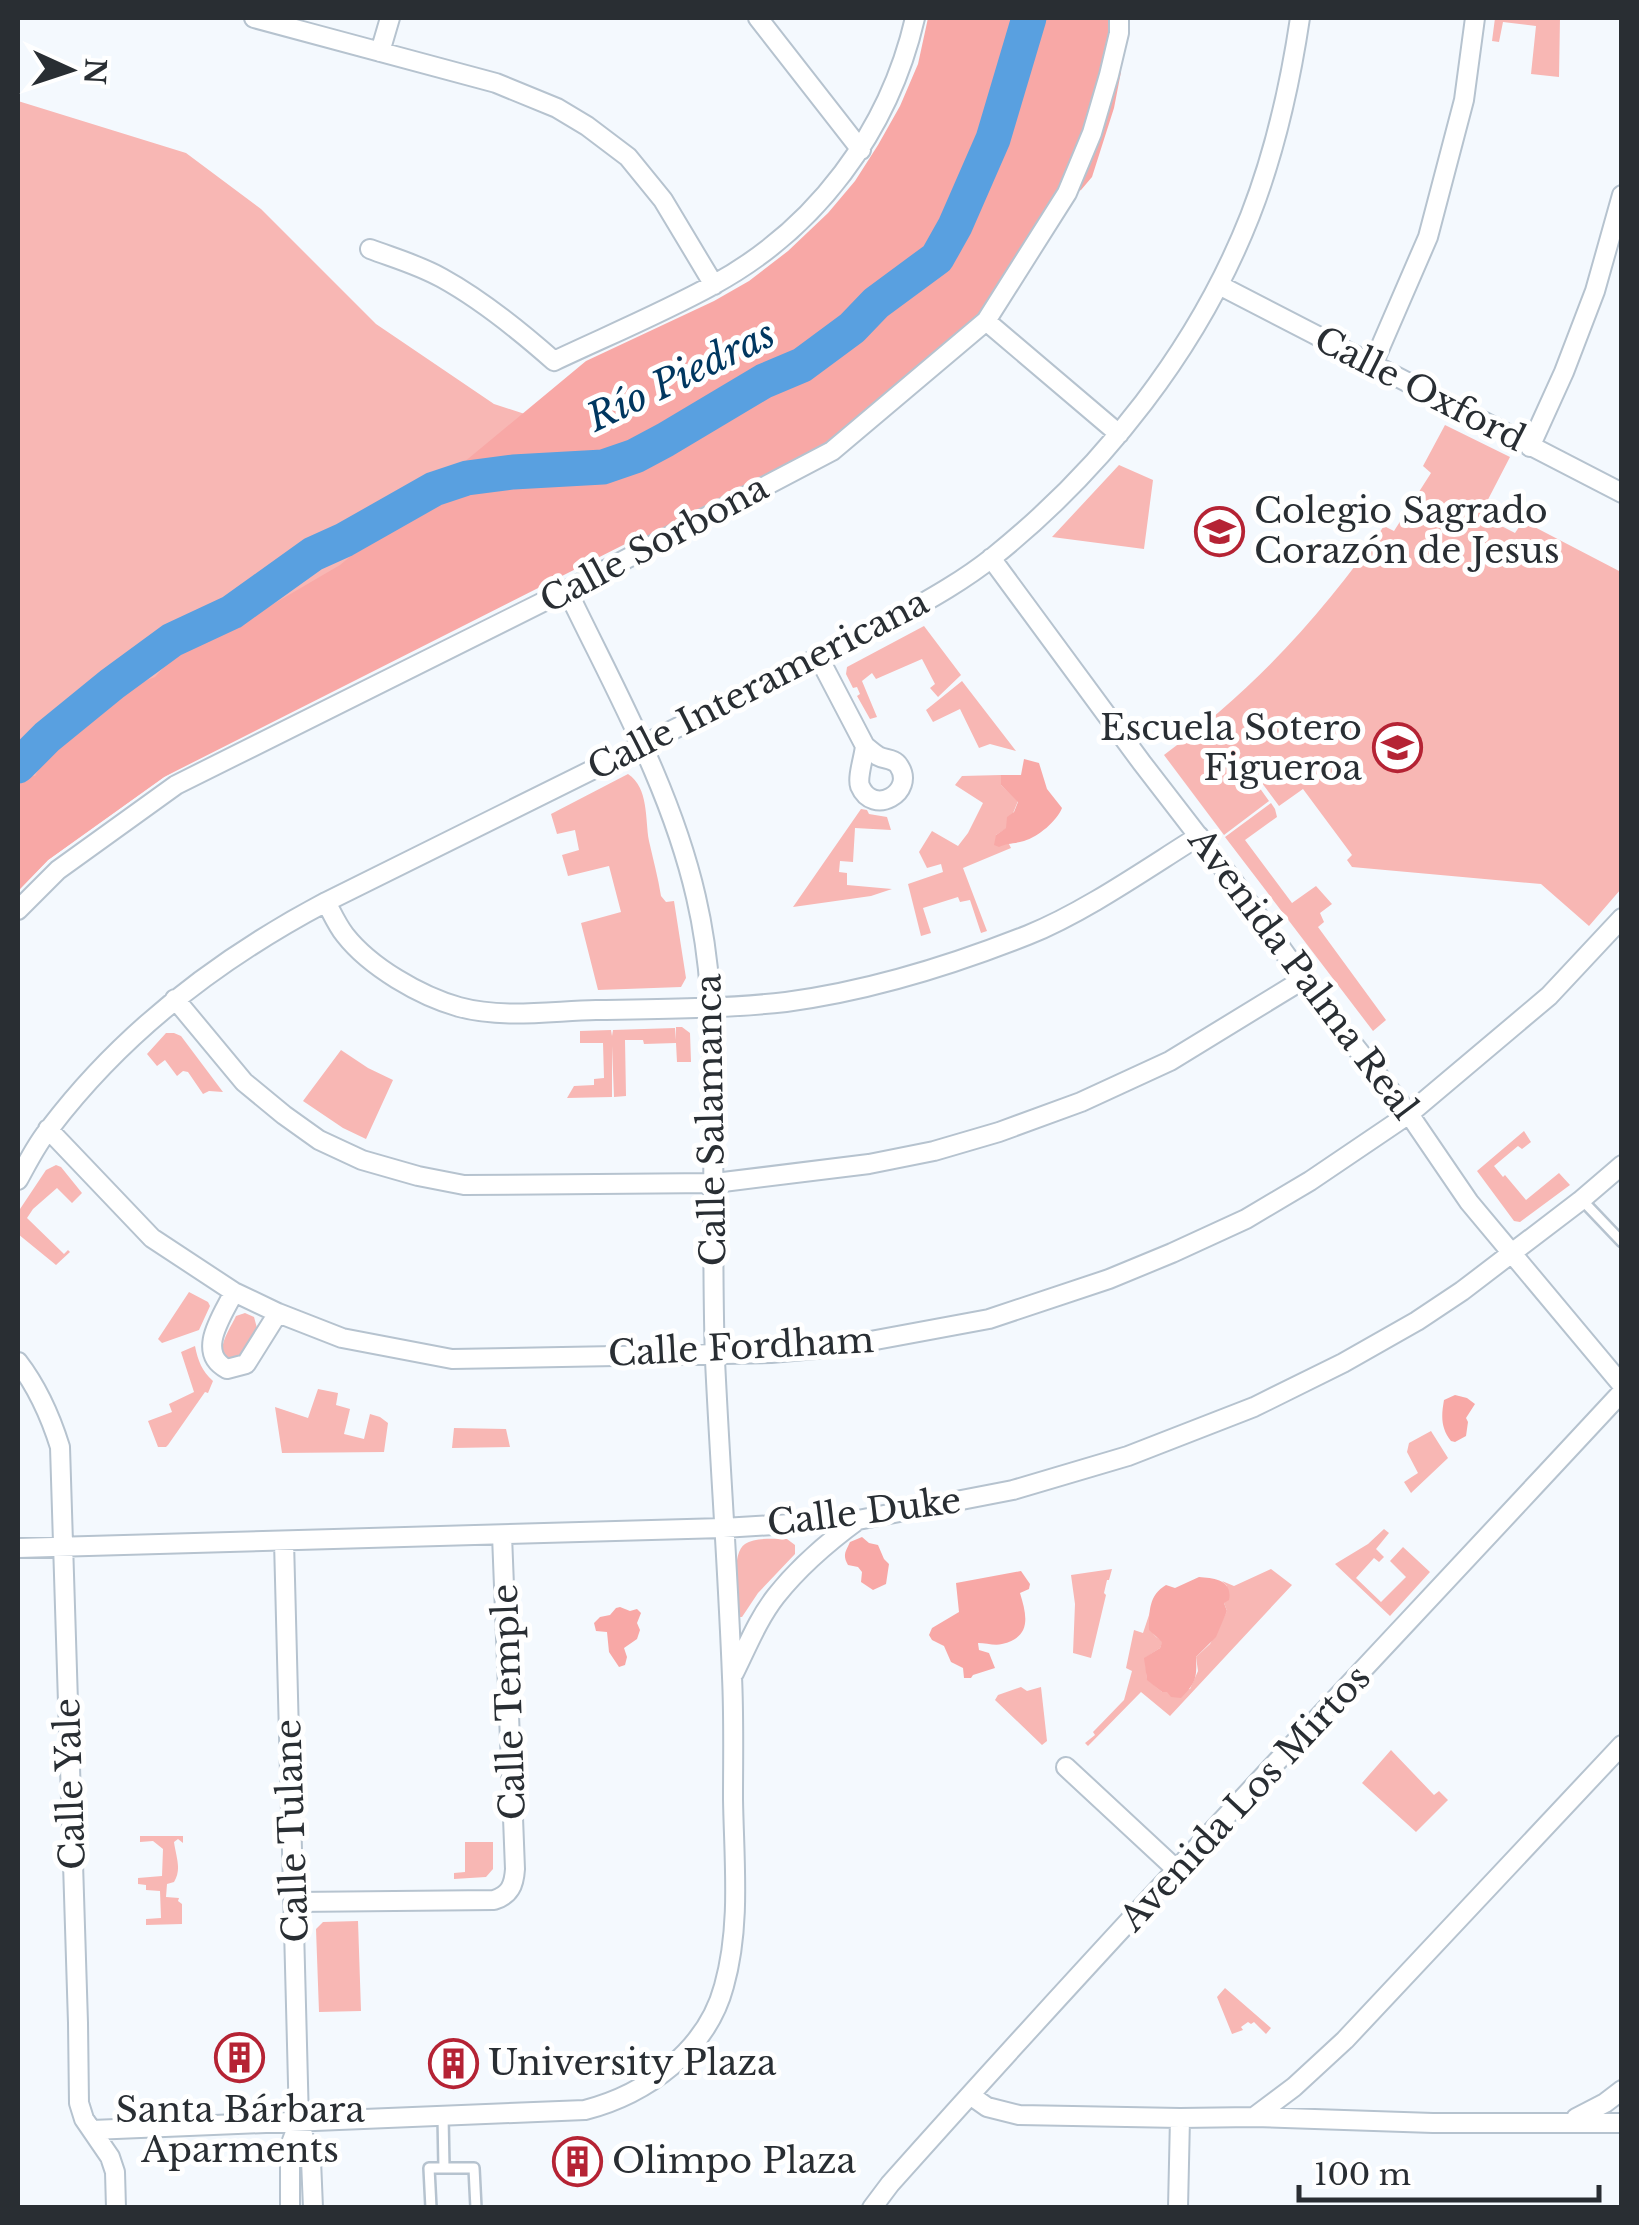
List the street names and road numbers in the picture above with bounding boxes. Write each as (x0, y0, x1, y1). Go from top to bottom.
street label: Calle Oxford (1308, 317, 1533, 460)
street label: Calle Sorbona (533, 465, 776, 622)
street label: Calle Interamericana (580, 580, 936, 789)
street label: Avenida Palma Real (1179, 819, 1427, 1128)
street label: Calle Salamanca (686, 973, 735, 1266)
street label: Calle Fordham (607, 1318, 875, 1375)
street label: Calle Duke (765, 1478, 963, 1545)
street label: Calle Temple (483, 1583, 534, 1821)
street label: Avenida Los Mirtos (1110, 1656, 1379, 1940)
street label: Calle Yale (45, 1697, 94, 1871)
street label: Calle Tulane (266, 1718, 317, 1944)

